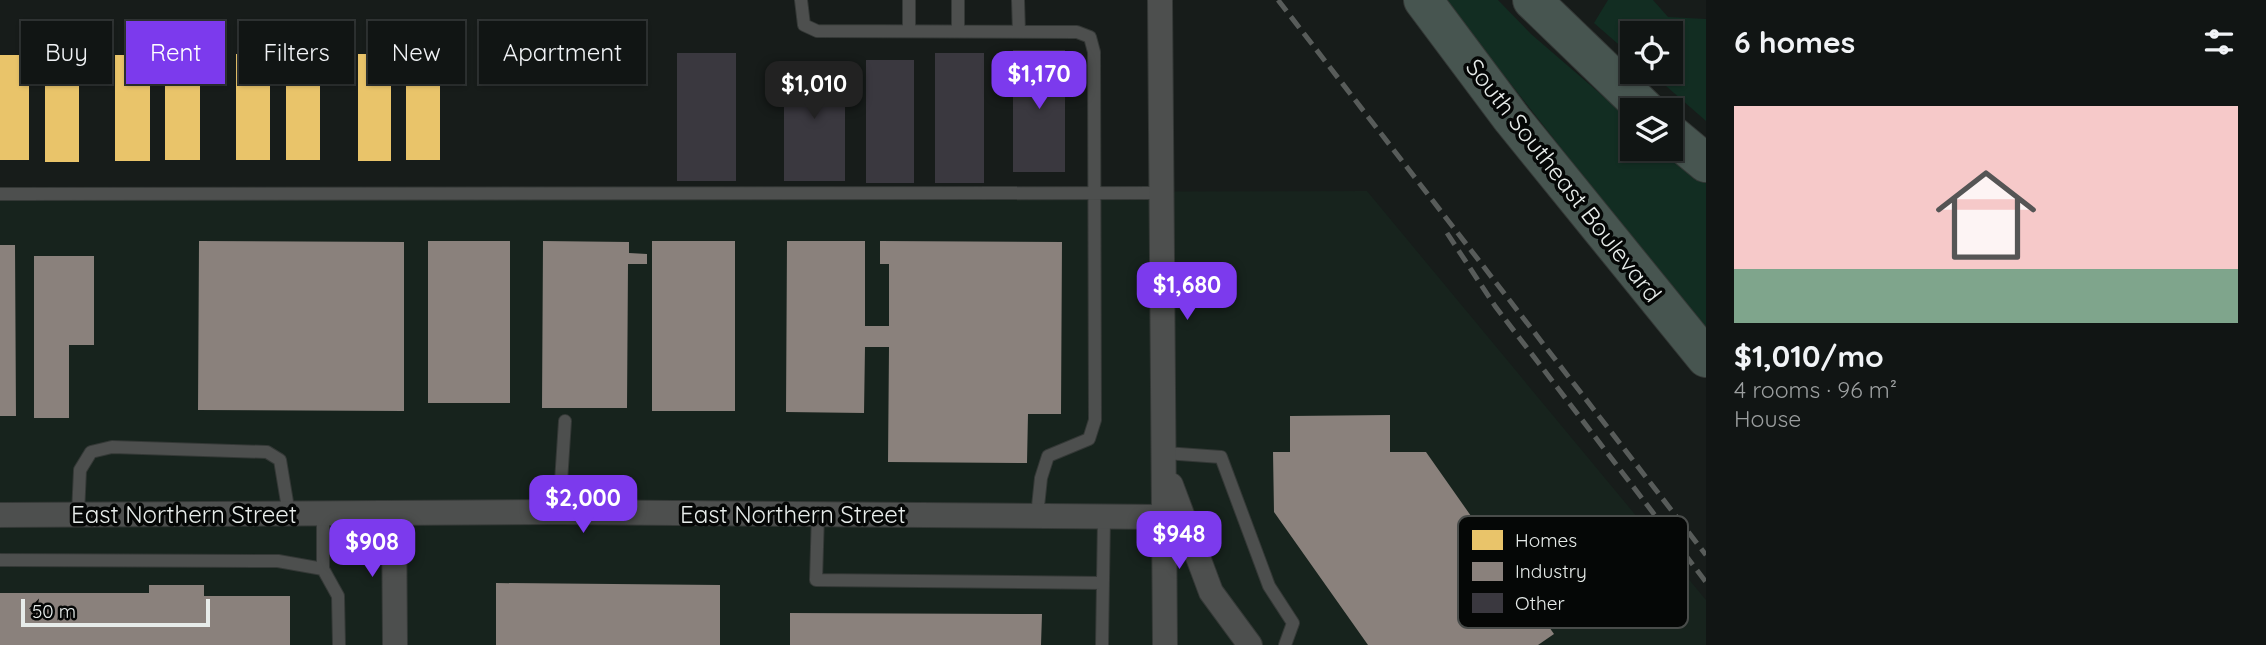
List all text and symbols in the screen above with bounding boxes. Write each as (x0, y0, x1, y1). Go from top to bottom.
chip: Buy (21, 21, 112, 84)
chip: Rent (126, 21, 225, 84)
chip: Filters (239, 21, 354, 84)
chip: New (368, 21, 465, 84)
chip: Apartment (479, 21, 646, 84)
map controls (1620, 21, 1683, 161)
button: locate (1620, 21, 1683, 84)
text: 6 homes (1734, 23, 1855, 61)
icon: filters (2200, 23, 2238, 61)
pin: $1,170 (982, 52, 1096, 111)
street label: South Southeast Boulevard (1460, 52, 1668, 308)
text: $1,170 (1007, 59, 1071, 88)
pin: $1,010 (757, 61, 871, 121)
text: $1,010 (781, 69, 847, 98)
button: layers (1620, 98, 1683, 161)
icon: home (1923, 152, 2049, 278)
pin: $1,680 (1130, 262, 1244, 322)
text: $1,680 (1153, 270, 1221, 299)
text: $1,010/mo (1734, 337, 1884, 375)
text: 4 rooms · 96 m² (1734, 375, 1897, 404)
text: House (1734, 404, 1801, 433)
pin: $2,000 (526, 476, 640, 535)
text: $2,000 (545, 483, 621, 512)
street label: East Northern Street (71, 499, 297, 529)
street label: East Northern Street (680, 499, 906, 529)
pin: $948 (1138, 512, 1220, 571)
legend (1458, 516, 1688, 628)
text: $948 (1153, 519, 1205, 548)
pin: $908 (331, 520, 413, 579)
text: $908 (345, 527, 399, 556)
text: Homes (1515, 528, 1577, 552)
text: Industry (1515, 559, 1587, 583)
text: Other (1515, 591, 1566, 615)
scale bar (21, 596, 210, 628)
text: 50 m (32, 599, 76, 623)

